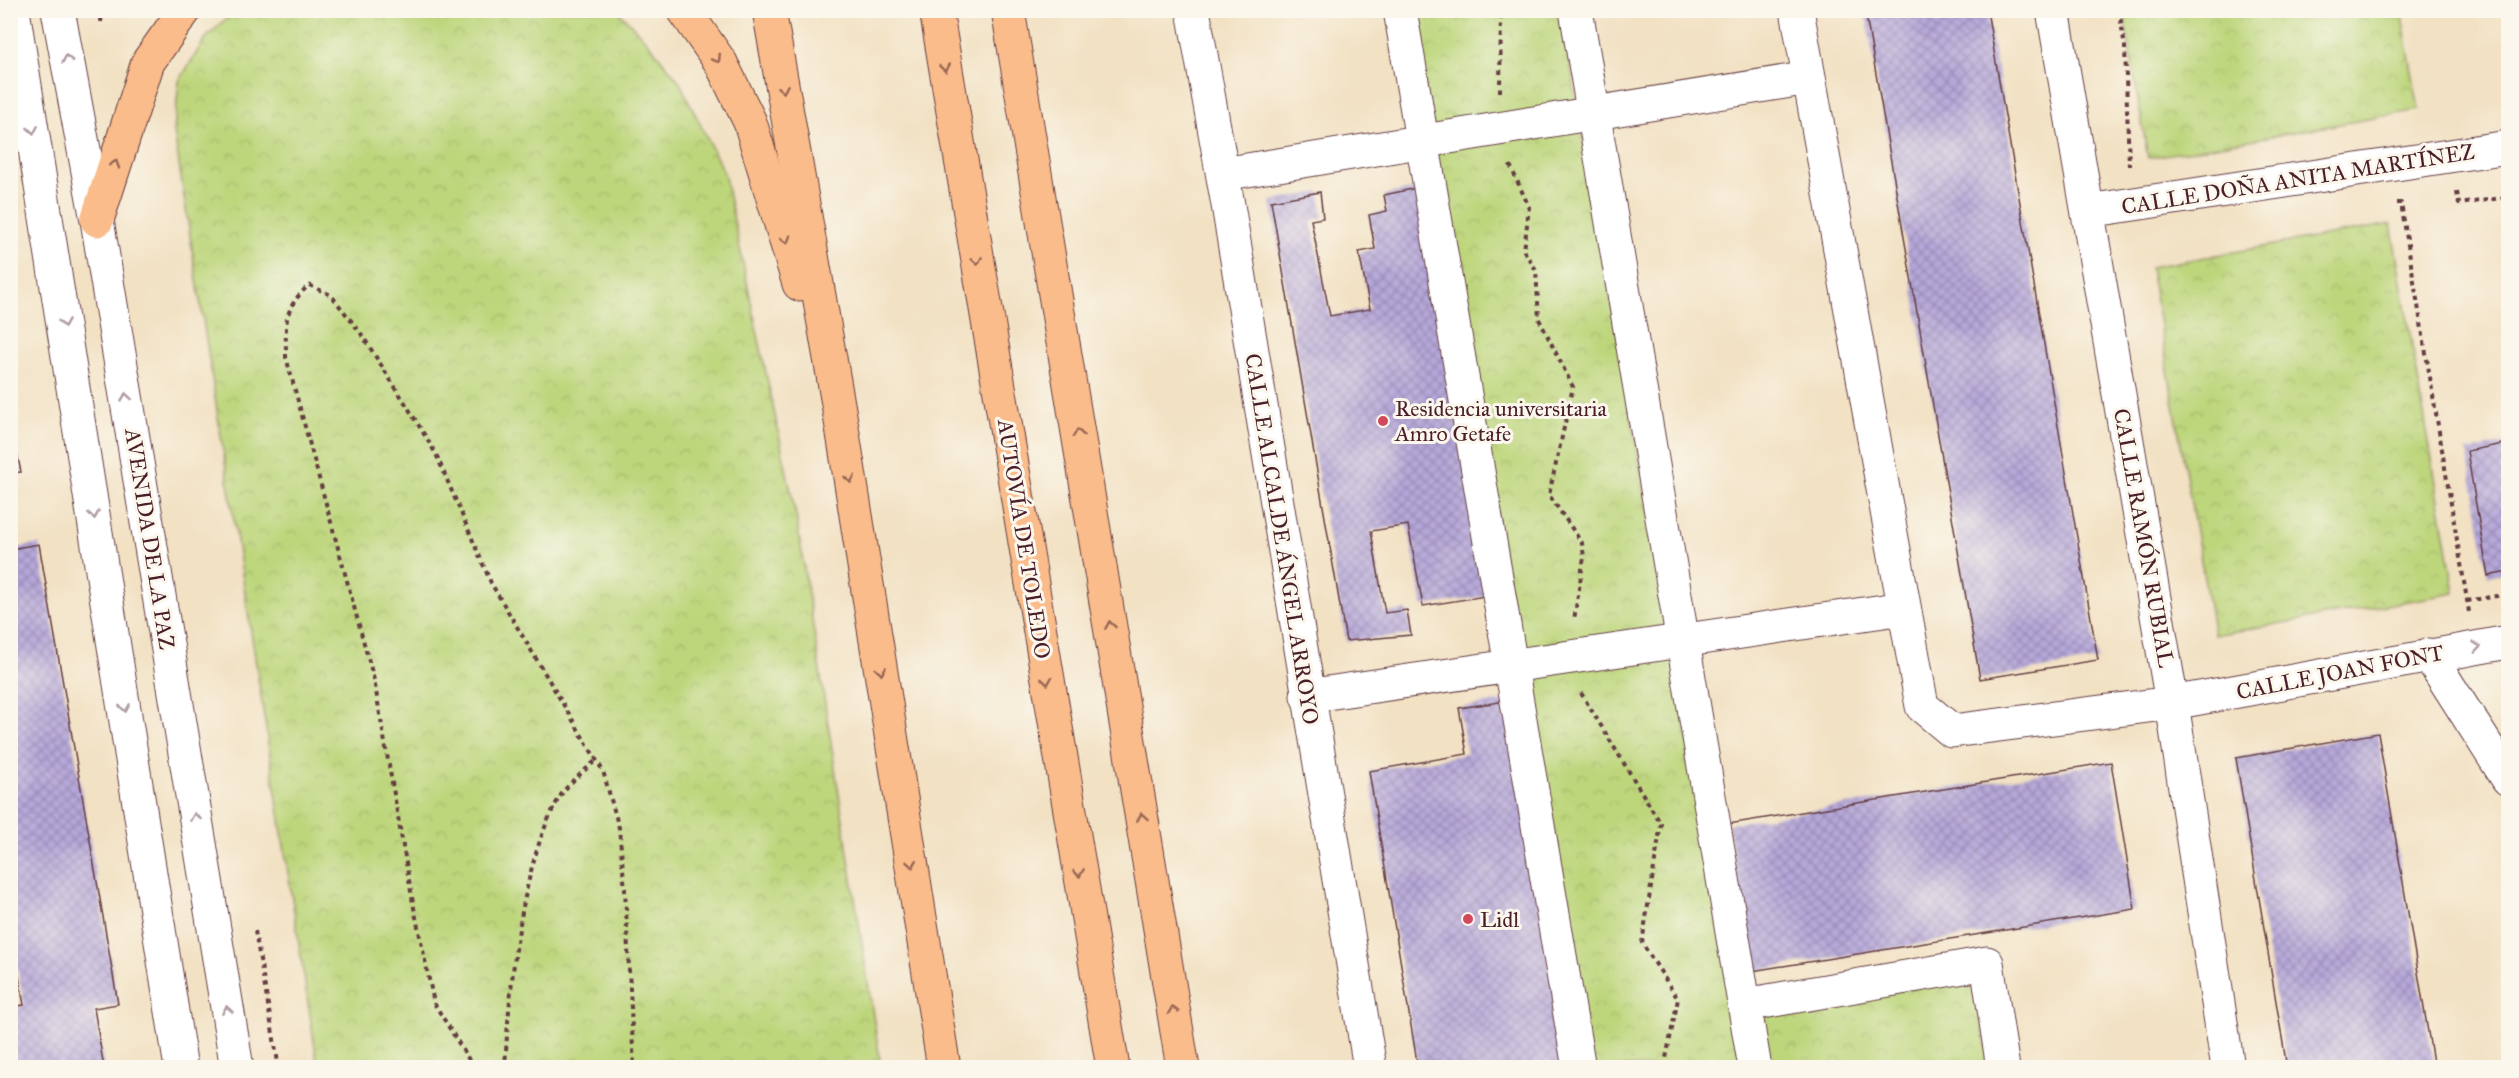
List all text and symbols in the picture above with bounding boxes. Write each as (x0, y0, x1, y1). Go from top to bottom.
one-way arrow (710, 53, 722, 63)
one-way arrow (61, 55, 74, 65)
one-way arrow (939, 64, 951, 73)
one-way arrow (776, 83, 789, 93)
one-way arrow (26, 125, 39, 135)
street label: CALLE DOÑA ANITA MARTÍNEZ (2120, 138, 2477, 220)
one-way arrow (108, 159, 120, 170)
one-way arrow (779, 234, 791, 245)
one-way arrow (971, 256, 983, 265)
one-way arrow (57, 318, 69, 327)
street label: CALLE ALCALDE ÁNGEL ARROYO (1239, 352, 1325, 726)
one-way arrow (121, 392, 133, 402)
place label: Residencia universitaria Amro Getafe (1394, 395, 1607, 447)
street label: CALLE RAMÓN RUBIAL (2108, 406, 2180, 670)
marker: Residencia universitaria Amro Getafe (1376, 414, 1390, 428)
street label: AUTOVÍA DE TOLEDO (992, 416, 1056, 661)
street label: AVENIDA DE LA PAZ (119, 426, 181, 652)
one-way arrow (1072, 428, 1085, 438)
one-way arrow (843, 473, 856, 483)
one-way arrow (87, 510, 100, 520)
one-way arrow (1104, 620, 1116, 630)
street label: CALLE JOAN FONT (2234, 639, 2446, 705)
one-way arrow (2473, 641, 2482, 653)
one-way arrow (874, 667, 886, 676)
one-way arrow (1040, 675, 1053, 685)
one-way arrow (118, 703, 130, 712)
one-way arrow (190, 813, 202, 822)
one-way arrow (1136, 813, 1148, 822)
one-way arrow (905, 859, 917, 869)
one-way arrow (1072, 868, 1085, 878)
place label: Lidl (1480, 906, 1519, 933)
marker: Lidl (1461, 912, 1475, 926)
one-way arrow (221, 1005, 234, 1015)
one-way arrow (1168, 1005, 1180, 1014)

